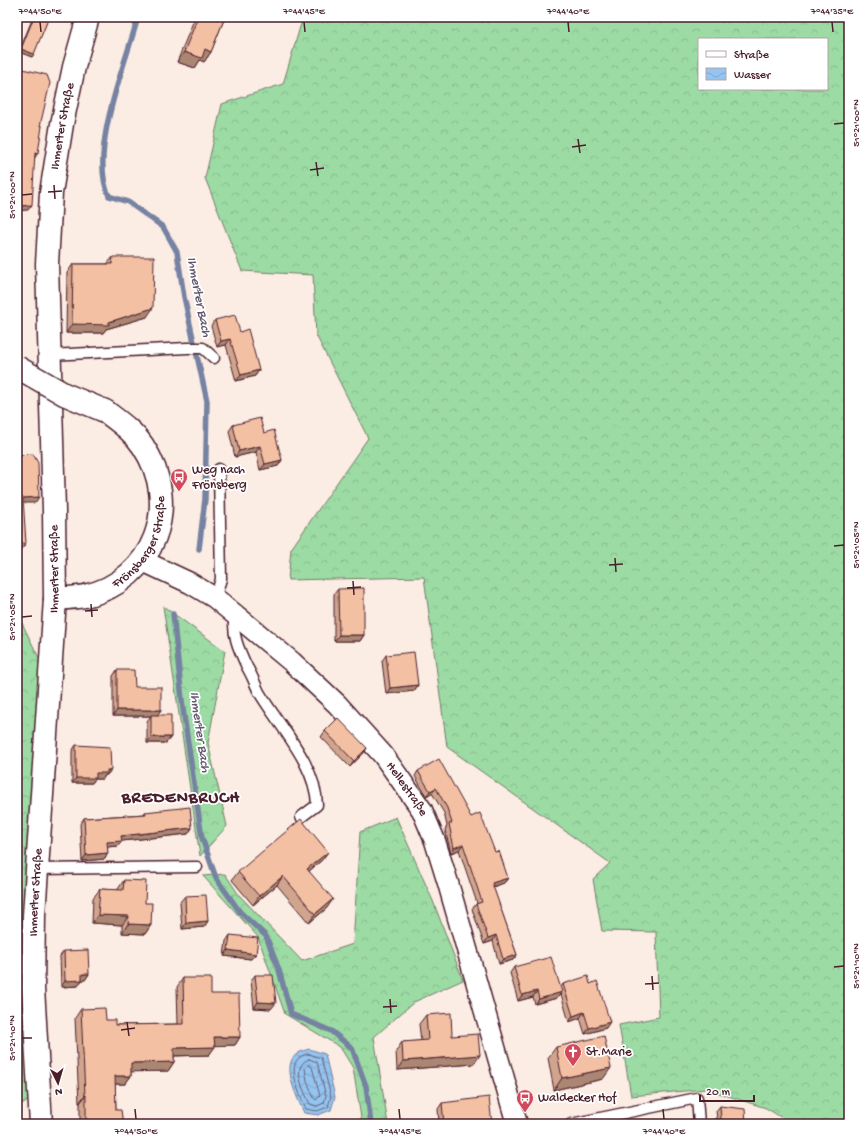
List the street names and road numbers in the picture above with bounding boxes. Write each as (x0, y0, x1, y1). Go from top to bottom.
street label: Ihmerter Straße (47, 81, 78, 171)
street label: Frönsberger Straße (109, 495, 169, 592)
street label: Ihmerter Straße (47, 524, 63, 614)
street label: Hellestraße (383, 759, 431, 818)
street label: Ihmerter Straße (26, 848, 46, 936)

